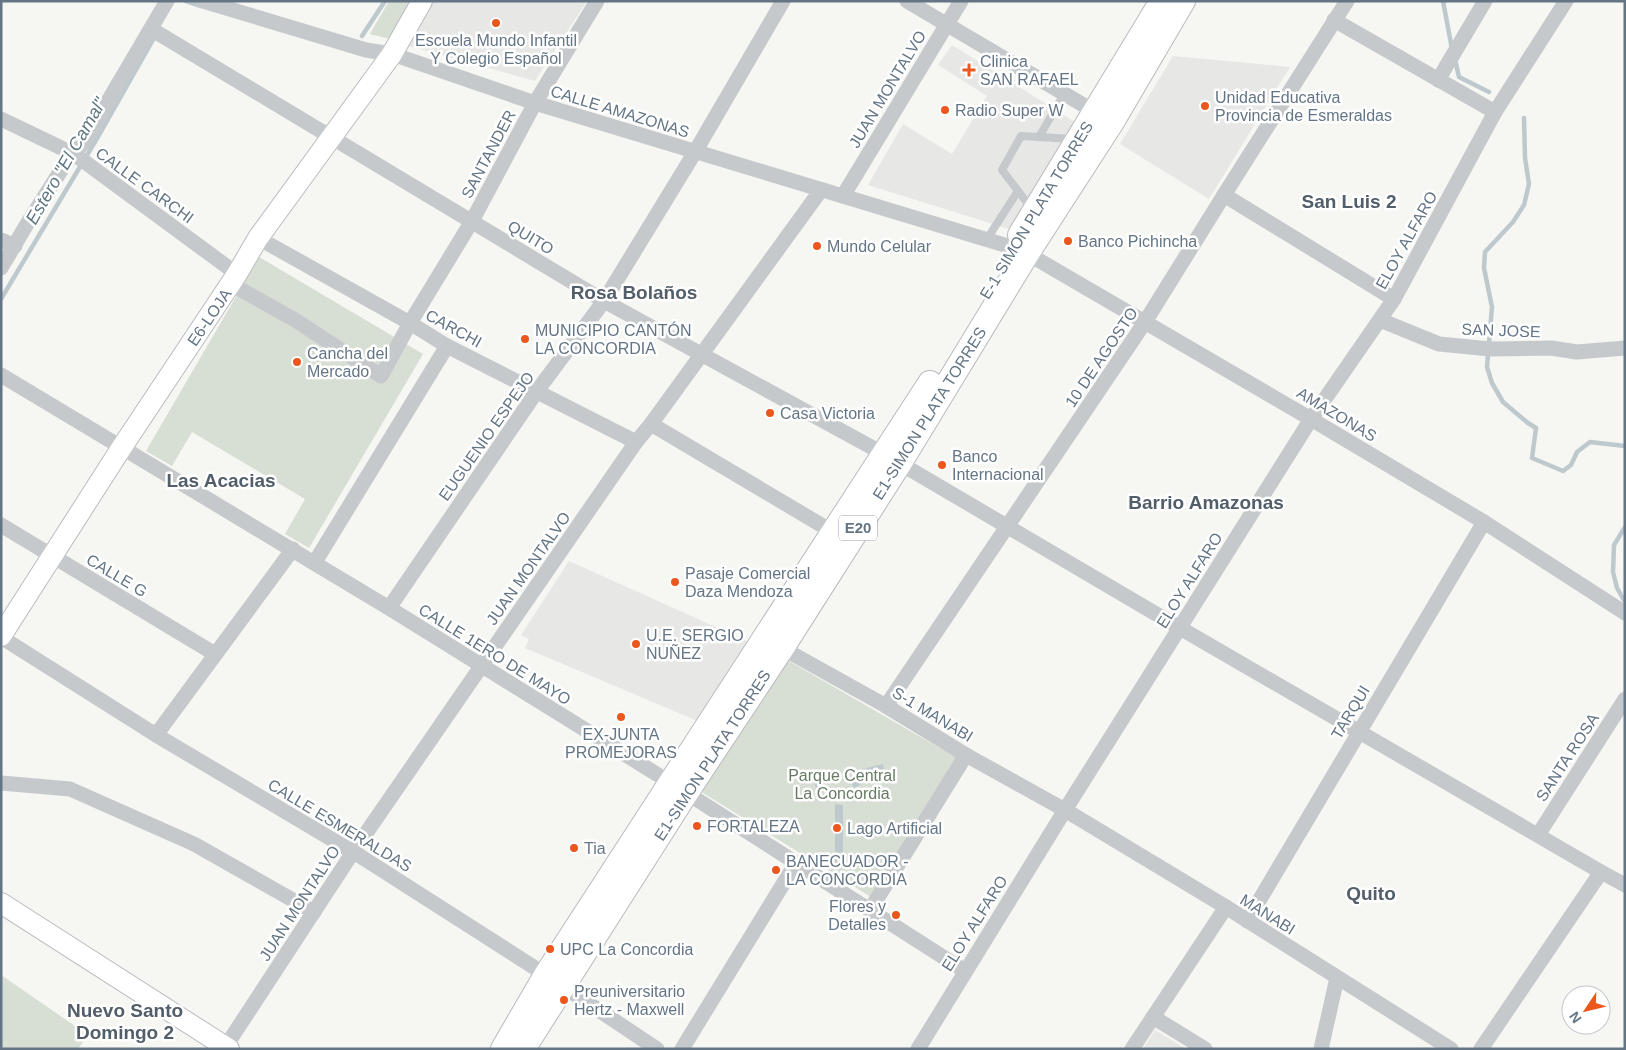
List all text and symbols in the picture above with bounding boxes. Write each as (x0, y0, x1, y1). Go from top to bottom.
marker: Escuela Mundo Infantil Y Colegio Español (490, 17, 502, 29)
street label: JUAN MONTALVO (846, 28, 929, 151)
place label: Escuela Mundo Infantil Y Colegio Español (415, 32, 577, 67)
place label: Clinica SAN RAFAEL (980, 53, 1079, 88)
marker: Clinica SAN RAFAEL (962, 63, 976, 77)
street label: CALLE AMAZONAS (548, 82, 691, 141)
place label: Unidad Educativa Provincia de Esmeraldas (1215, 89, 1392, 124)
water label: Estero "El Camal" (22, 93, 111, 228)
marker: Unidad Educativa Provincia de Esmeraldas (1199, 100, 1211, 112)
place label: Radio Super W (955, 102, 1064, 119)
marker: Radio Super W (939, 104, 951, 116)
street label: SANTANDER (458, 107, 519, 201)
street label: E-1 SIMON PLATA TORRES (977, 118, 1096, 302)
street label: CALLE CARCHI (93, 144, 197, 227)
street label: ELOY ALFARO (1373, 188, 1440, 292)
district label: San Luis 2 (1301, 191, 1397, 212)
street label: QUITO (505, 217, 557, 258)
place label: Banco Pichincha (1078, 233, 1197, 250)
marker: Banco Pichincha (1062, 235, 1074, 247)
place label: Mundo Celular (827, 238, 932, 255)
marker: Mundo Celular (811, 240, 823, 252)
district label: Rosa Bolaños (571, 282, 697, 303)
street label: E6-LOJA (184, 285, 235, 349)
street label: 10 DE AGOSTO (1062, 304, 1141, 410)
street label: CARCHI (423, 306, 485, 351)
place label: MUNICIPIO CANTÓN LA CONCORDIA (535, 321, 691, 357)
street label: SAN JOSE (1461, 321, 1541, 340)
street label: E1-SIMON PLATA TORRES (869, 324, 990, 502)
marker: MUNICIPIO CANTÓN LA CONCORDIA (519, 333, 531, 345)
place label: Cancha del Mercado (307, 345, 388, 380)
marker: Cancha del Mercado (291, 356, 303, 368)
street label: EUGUENIO ESPEJO (436, 369, 537, 504)
street label: AMAZONAS (1294, 384, 1380, 445)
place label: Casa Victoria (780, 405, 875, 422)
marker: Casa Victoria (764, 407, 776, 419)
place label: Banco Internacional (952, 448, 1044, 483)
marker: Banco Internacional (936, 459, 948, 471)
district label: Las Acacias (166, 470, 276, 491)
district label: Barrio Amazonas (1128, 492, 1284, 513)
street label: JUAN MONTALVO (483, 509, 574, 628)
road number: E20 (839, 516, 877, 540)
street label: ELOY ALFARO (1153, 530, 1226, 631)
street label: CALLE G (83, 551, 150, 600)
place label: Pasaje Comercial Daza Mendoza (685, 565, 810, 600)
marker: Pasaje Comercial Daza Mendoza (669, 576, 681, 588)
street label: CALLE 1ERO DE MAYO (416, 601, 574, 708)
place label: U.E. SERGIO NUÑEZ (646, 627, 744, 662)
marker: U.E. SERGIO NUÑEZ (630, 638, 642, 650)
street label: E1-SIMON PLATA TORRES (651, 667, 774, 844)
street label: TARQUI (1328, 682, 1373, 742)
street label: S-1 MANABI (889, 684, 976, 745)
street label: SANTA ROSA (1533, 710, 1602, 804)
marker: EX-JUNTA PROMEJORAS (615, 711, 627, 723)
place label: EX-JUNTA PROMEJORAS (565, 726, 677, 761)
park label: Parque Central La Concordia (788, 767, 896, 802)
street label: CALLE ESMERALDAS (265, 776, 415, 875)
place label: FORTALEZA (707, 818, 800, 835)
marker: FORTALEZA (691, 820, 703, 832)
place label: Lago Artificial (847, 820, 942, 837)
marker: Lago Artificial (831, 822, 843, 834)
place label: Tia (584, 840, 606, 857)
marker: Tia (568, 842, 580, 854)
street label: JUAN MONTALVO (256, 843, 343, 964)
place label: BANECUADOR - LA CONCORDIA (786, 853, 909, 888)
marker: BANECUADOR - LA CONCORDIA (770, 864, 782, 876)
street label: ELOY ALFARO (938, 873, 1011, 974)
district label: Quito (1346, 883, 1396, 904)
street label: MANABI (1237, 891, 1298, 938)
place label: Flores y Detalles (828, 898, 886, 933)
marker: Flores y Detalles (890, 909, 902, 921)
place label: UPC La Concordia (560, 941, 694, 958)
marker: UPC La Concordia (544, 943, 556, 955)
place label: Preuniversitario Hertz - Maxwell (574, 983, 685, 1018)
north arrow (1561, 985, 1611, 1035)
marker: Preuniversitario Hertz - Maxwell (558, 994, 570, 1006)
district label: Nuevo Santo Domingo 2 (67, 1000, 183, 1043)
text: N (1566, 1009, 1585, 1026)

